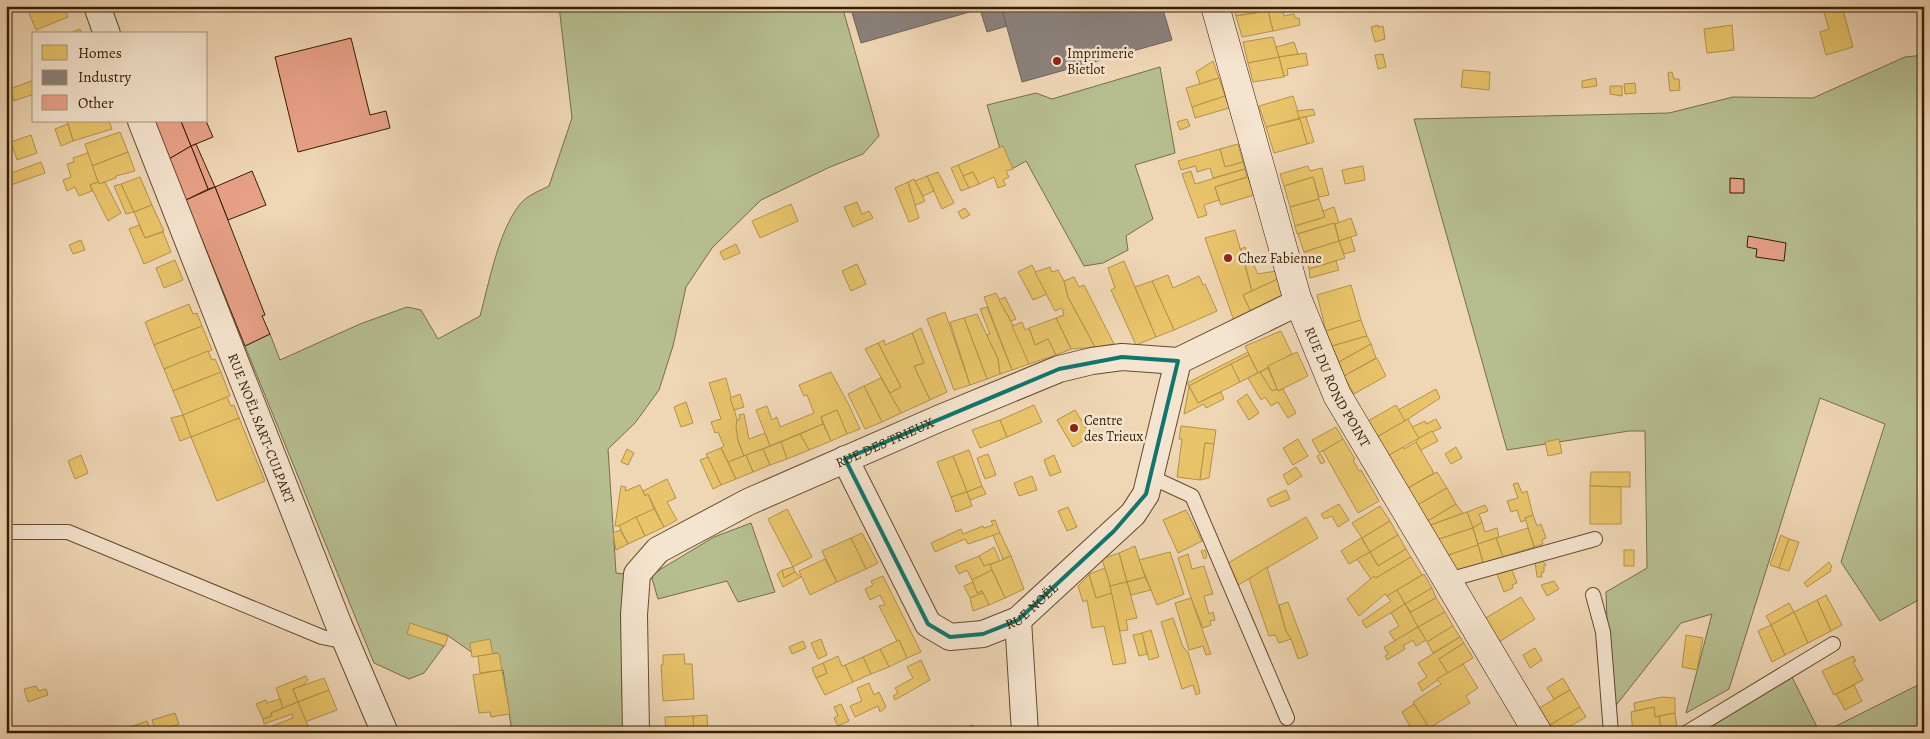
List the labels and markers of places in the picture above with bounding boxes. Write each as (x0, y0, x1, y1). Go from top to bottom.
place label: Imprimerie Bietlot (1067, 44, 1134, 79)
marker: Imprimerie Bietlot (1051, 55, 1063, 67)
place label: Chez Fabienne (1238, 249, 1322, 268)
marker: Chez Fabienne (1222, 252, 1234, 264)
place label: Centre des Trieux (1084, 411, 1144, 446)
marker: Centre des Trieux (1068, 422, 1080, 434)

